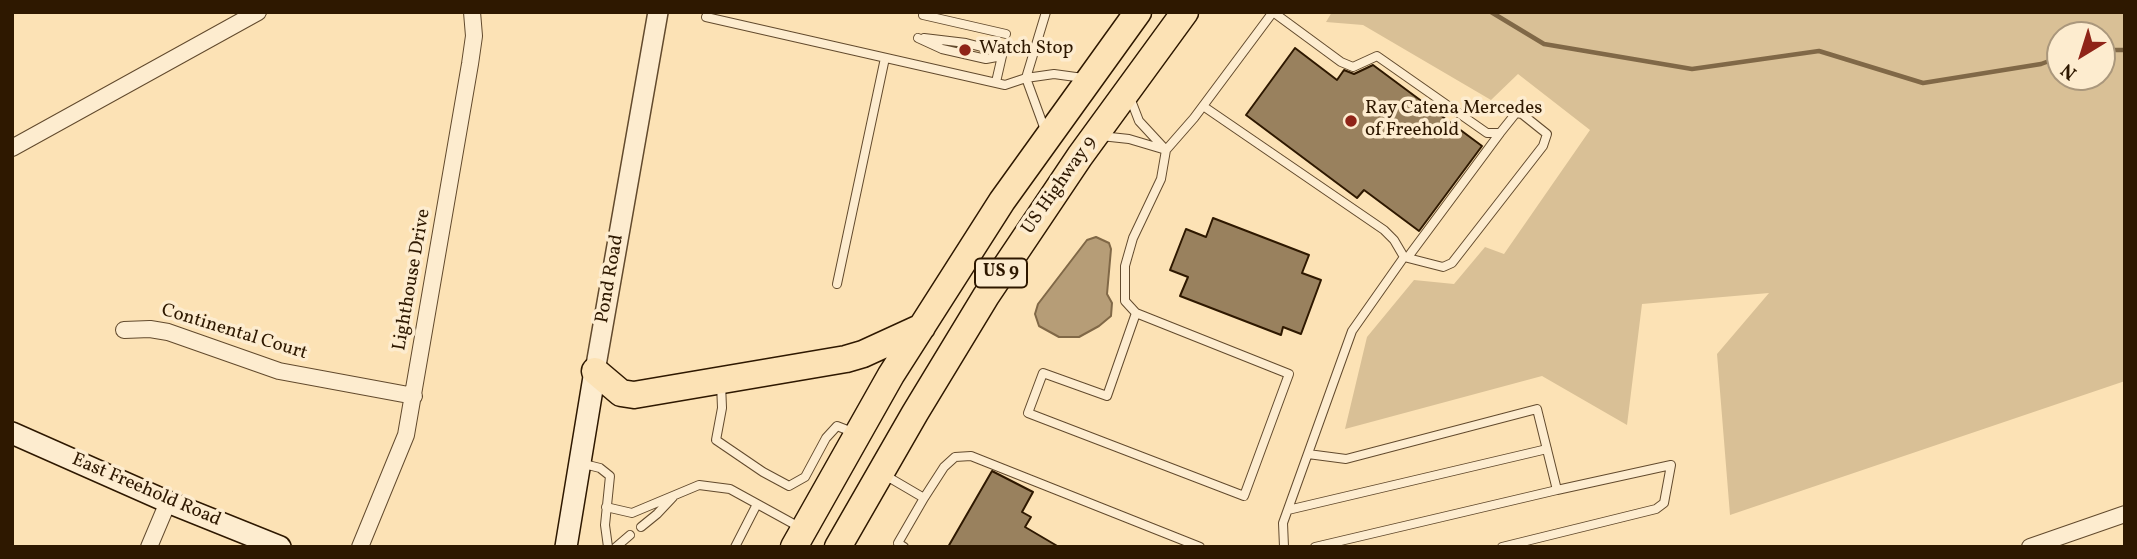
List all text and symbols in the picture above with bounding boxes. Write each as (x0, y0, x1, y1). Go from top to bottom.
north arrow (2046, 21, 2116, 91)
place label: Watch Stop (979, 39, 1073, 61)
marker: Watch Stop (957, 42, 973, 58)
text: N (2056, 56, 2083, 85)
place label: Ray Catena Mercedes of Freehold (1365, 99, 1542, 143)
marker: Ray Catena Mercedes of Freehold (1343, 113, 1359, 129)
street label: US Highway 9 (1018, 132, 1102, 240)
street label: Lighthouse Drive (389, 207, 437, 353)
street label: Pond Road (592, 233, 630, 325)
road number: US 9 (975, 258, 1027, 288)
street label: Continental Court (158, 300, 310, 366)
street label: East Freehold Road (68, 449, 224, 533)

